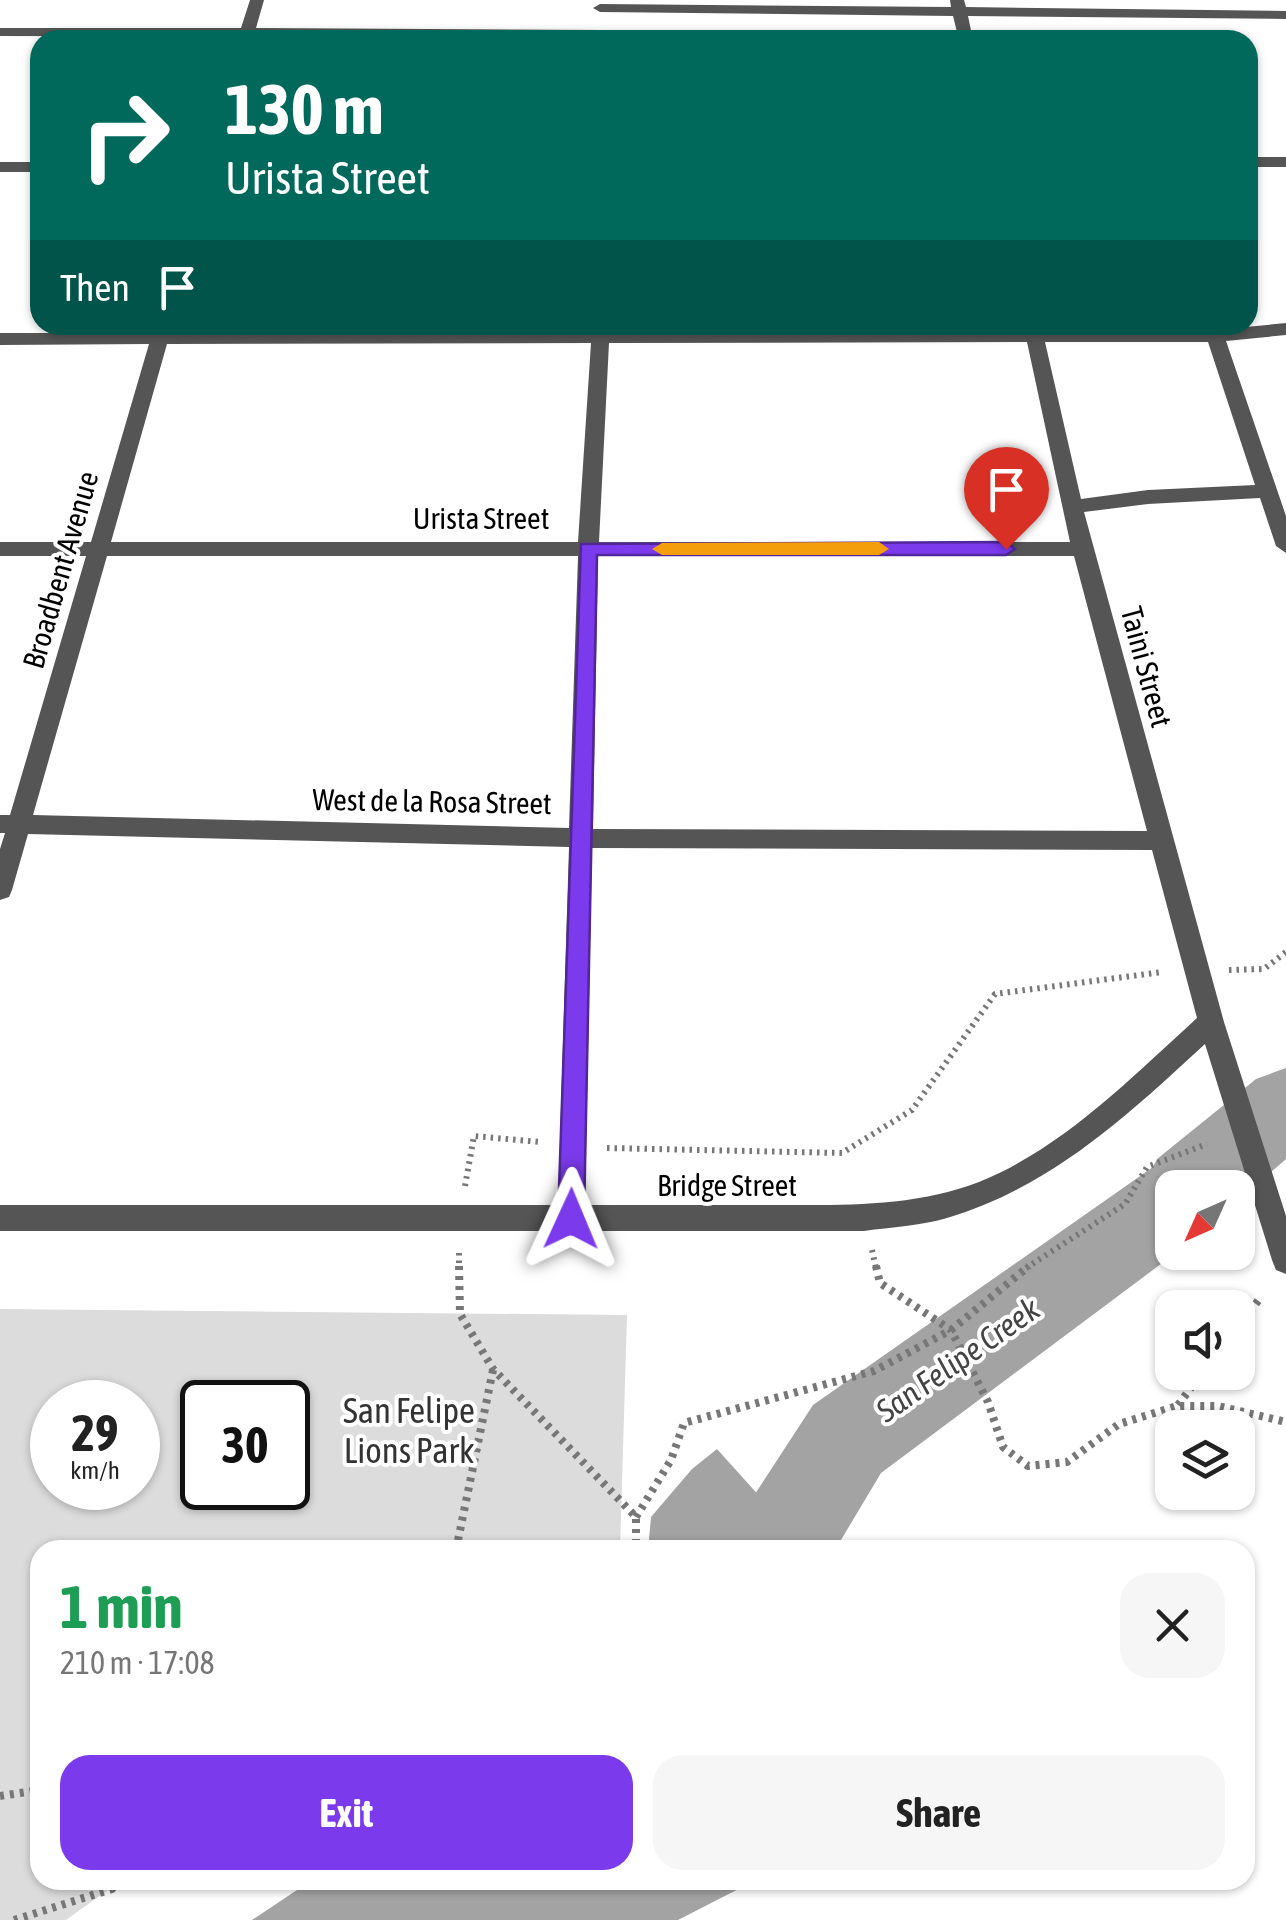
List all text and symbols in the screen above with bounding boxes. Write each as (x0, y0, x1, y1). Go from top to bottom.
text: 130 m (225, 69, 384, 149)
icon: right (60, 70, 190, 200)
text: Urista Street (225, 152, 430, 204)
icon: arrive (150, 260, 205, 315)
text: Then (60, 266, 130, 309)
pin (964, 447, 1049, 550)
icon: arrive (979, 462, 1034, 517)
street label: Broadbent Avenue (16, 467, 104, 672)
street label: Urista Street (413, 501, 549, 535)
street label: Taini Street (1115, 603, 1179, 731)
street label: West de la Rosa Street (312, 782, 552, 820)
position arrow (519, 1167, 623, 1271)
street label: Bridge Street (657, 1168, 797, 1202)
north arrow (1155, 1170, 1255, 1270)
map controls (1155, 1170, 1255, 1510)
water label: San Felipe Creek (868, 1289, 1047, 1430)
button: sound (1155, 1290, 1255, 1390)
speed limit sign: 30 (180, 1380, 310, 1510)
park label: San Felipe Lions Park (343, 1390, 475, 1470)
text: 29 (71, 1404, 118, 1462)
button: layers (1155, 1410, 1255, 1510)
text: km/h (70, 1456, 120, 1484)
text: 1 min (60, 1572, 183, 1641)
button: close (1120, 1573, 1225, 1678)
text: 210 m · 17:08 (60, 1644, 215, 1681)
button: Exit (60, 1755, 633, 1870)
button: Share (653, 1755, 1225, 1870)

